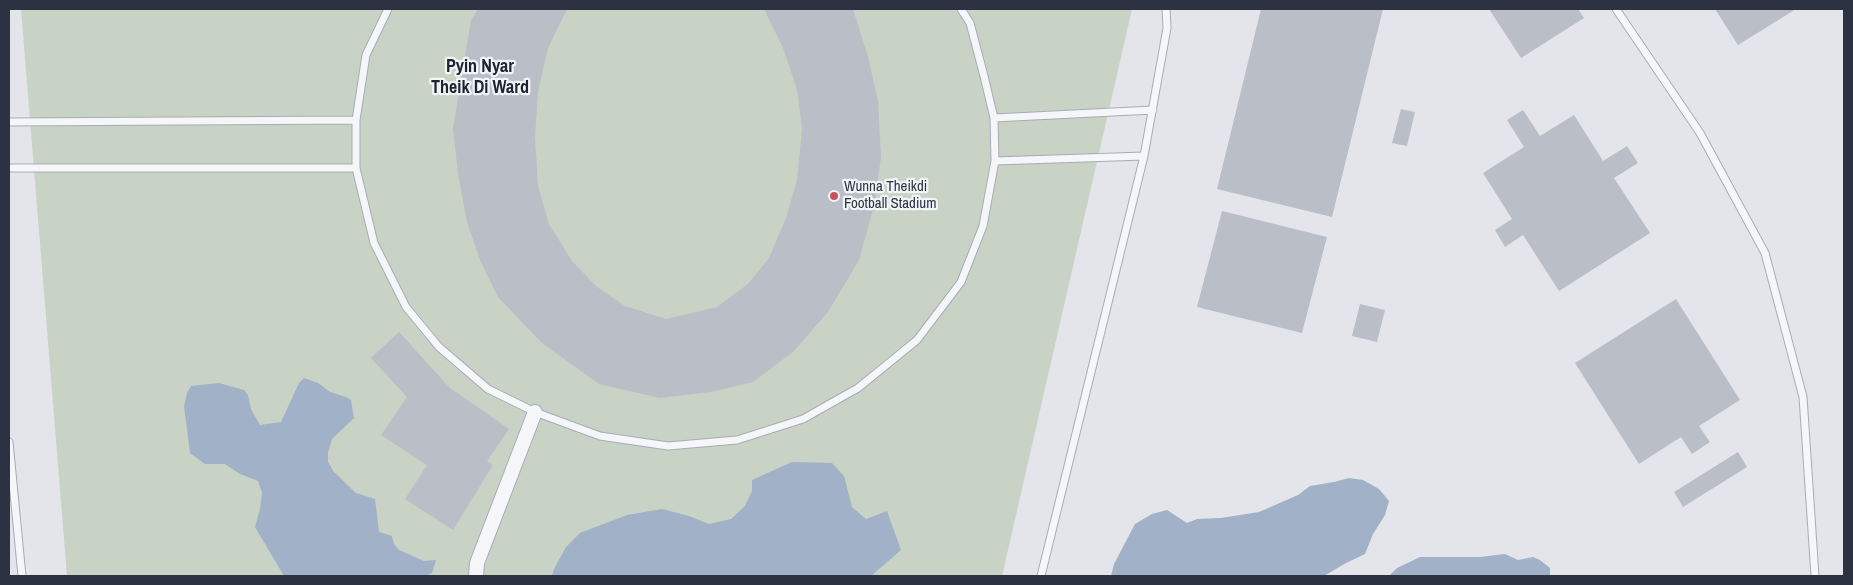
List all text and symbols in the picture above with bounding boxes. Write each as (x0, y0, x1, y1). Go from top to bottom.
district label: Pyin Nyar Theik Di Ward (431, 56, 529, 98)
place label: Wunna Theikdi Football Stadium (844, 178, 936, 213)
marker: Wunna Theikdi Football Stadium (828, 190, 840, 202)

